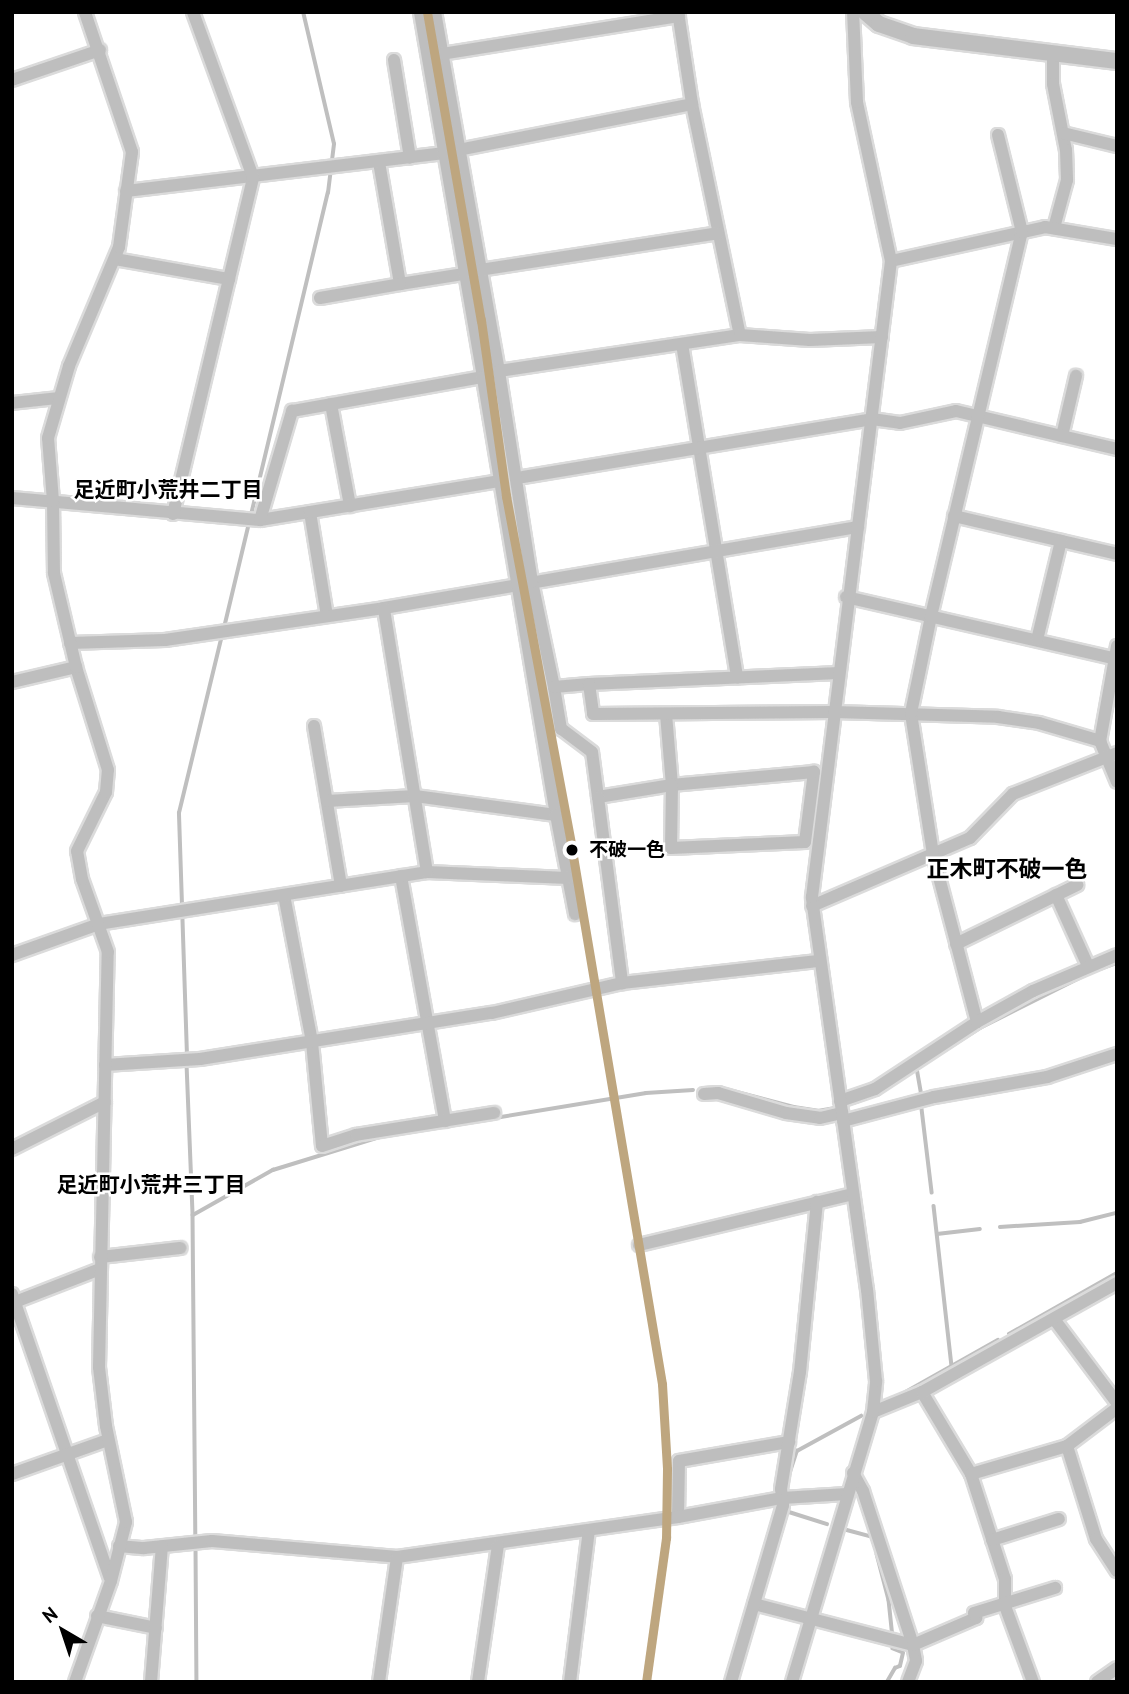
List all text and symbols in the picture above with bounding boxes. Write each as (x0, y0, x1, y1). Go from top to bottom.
district label: 足近町小荒井二丁目 (74, 477, 262, 503)
marker: 不破一色 (561, 839, 583, 861)
place label: 不破一色 (589, 839, 665, 861)
district label: 正木町不破一色 (927, 855, 1087, 883)
district label: 足近町小荒井三丁目 (57, 1172, 245, 1198)
north arrow (28, 1596, 98, 1666)
text: N (37, 1601, 62, 1628)

